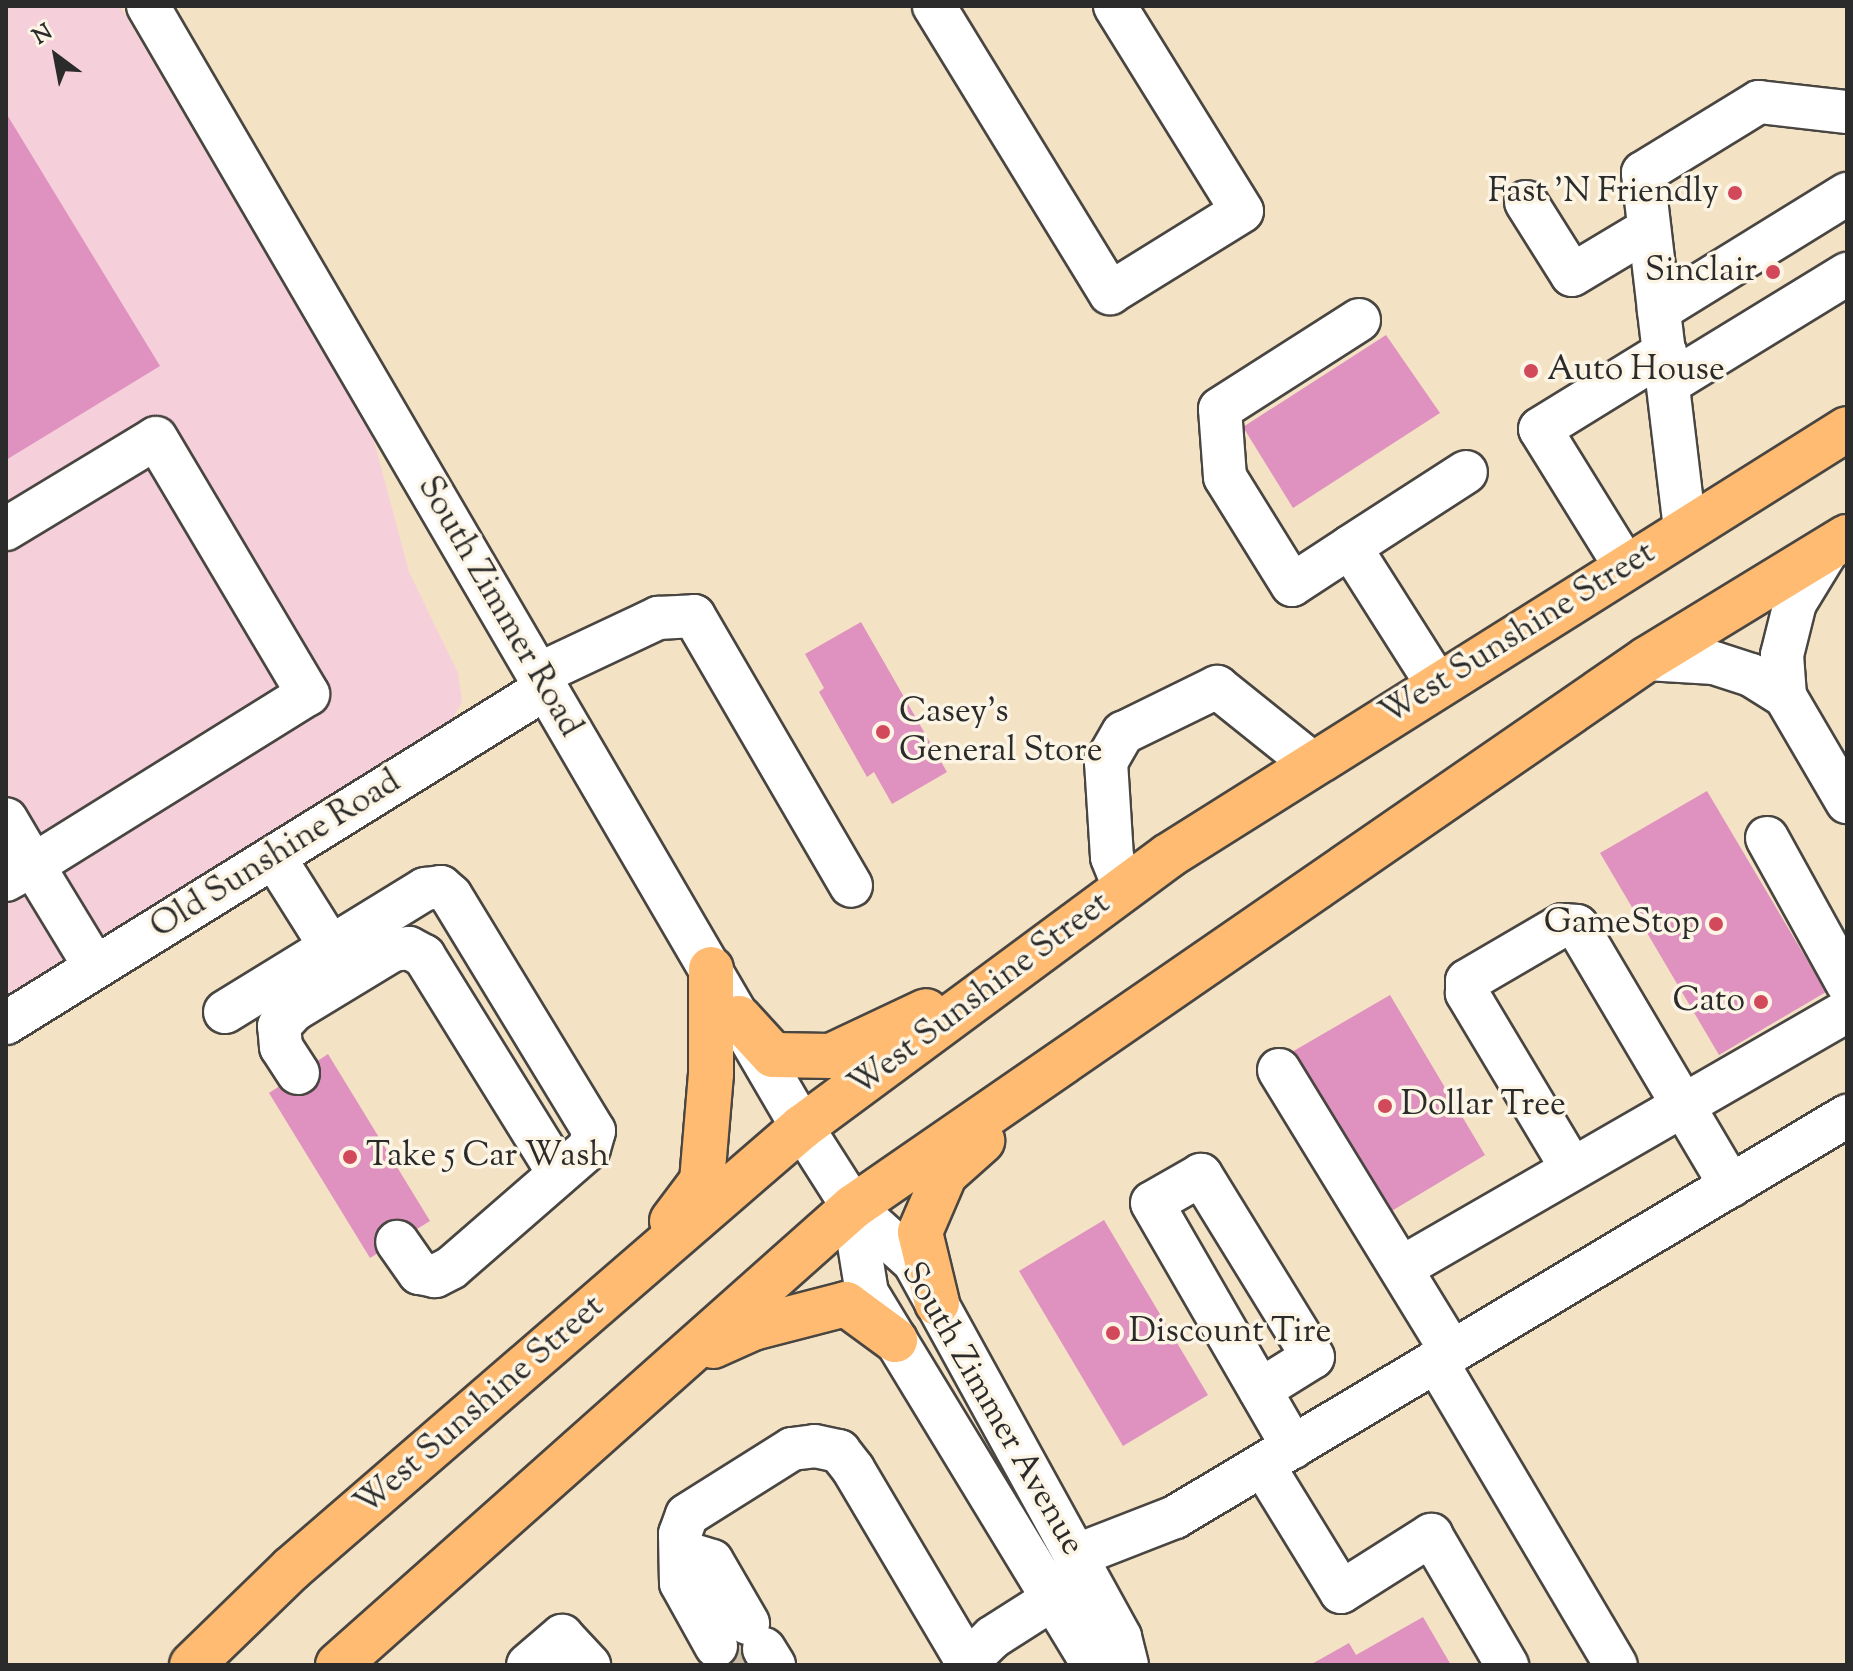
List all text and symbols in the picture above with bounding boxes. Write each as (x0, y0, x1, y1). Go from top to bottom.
north arrow (16, 16, 96, 96)
text: N (27, 17, 59, 54)
place label: Fast 'N Friendly (1488, 173, 1719, 213)
marker: Fast 'N Friendly (1726, 184, 1744, 202)
place label: Sinclair (1645, 252, 1757, 292)
marker: Sinclair (1764, 263, 1782, 281)
place label: Auto House (1547, 351, 1725, 391)
marker: Auto House (1522, 362, 1540, 380)
street label: South Zimmer Road (408, 469, 590, 745)
street label: West Sunshine Street (1373, 533, 1663, 735)
place label: Casey's General Store (899, 692, 1102, 772)
marker: Casey's General Store (874, 723, 892, 741)
street label: Old Sunshine Road (144, 762, 408, 948)
street label: West Sunshine Street (842, 884, 1118, 1106)
place label: GameStop (1544, 904, 1700, 944)
marker: GameStop (1707, 915, 1725, 933)
place label: Cato (1673, 982, 1745, 1022)
marker: Cato (1752, 993, 1770, 1011)
place label: Dollar Tree (1401, 1086, 1566, 1126)
marker: Dollar Tree (1376, 1097, 1394, 1115)
place label: Take 5 Car Wash (366, 1137, 609, 1177)
marker: Take 5 Car Wash (341, 1148, 359, 1166)
street label: South Zimmer Avenue (891, 1255, 1093, 1563)
street label: West Sunshine Street (347, 1287, 613, 1525)
place label: Discount Tire (1129, 1313, 1331, 1353)
marker: Discount Tire (1104, 1324, 1122, 1342)

